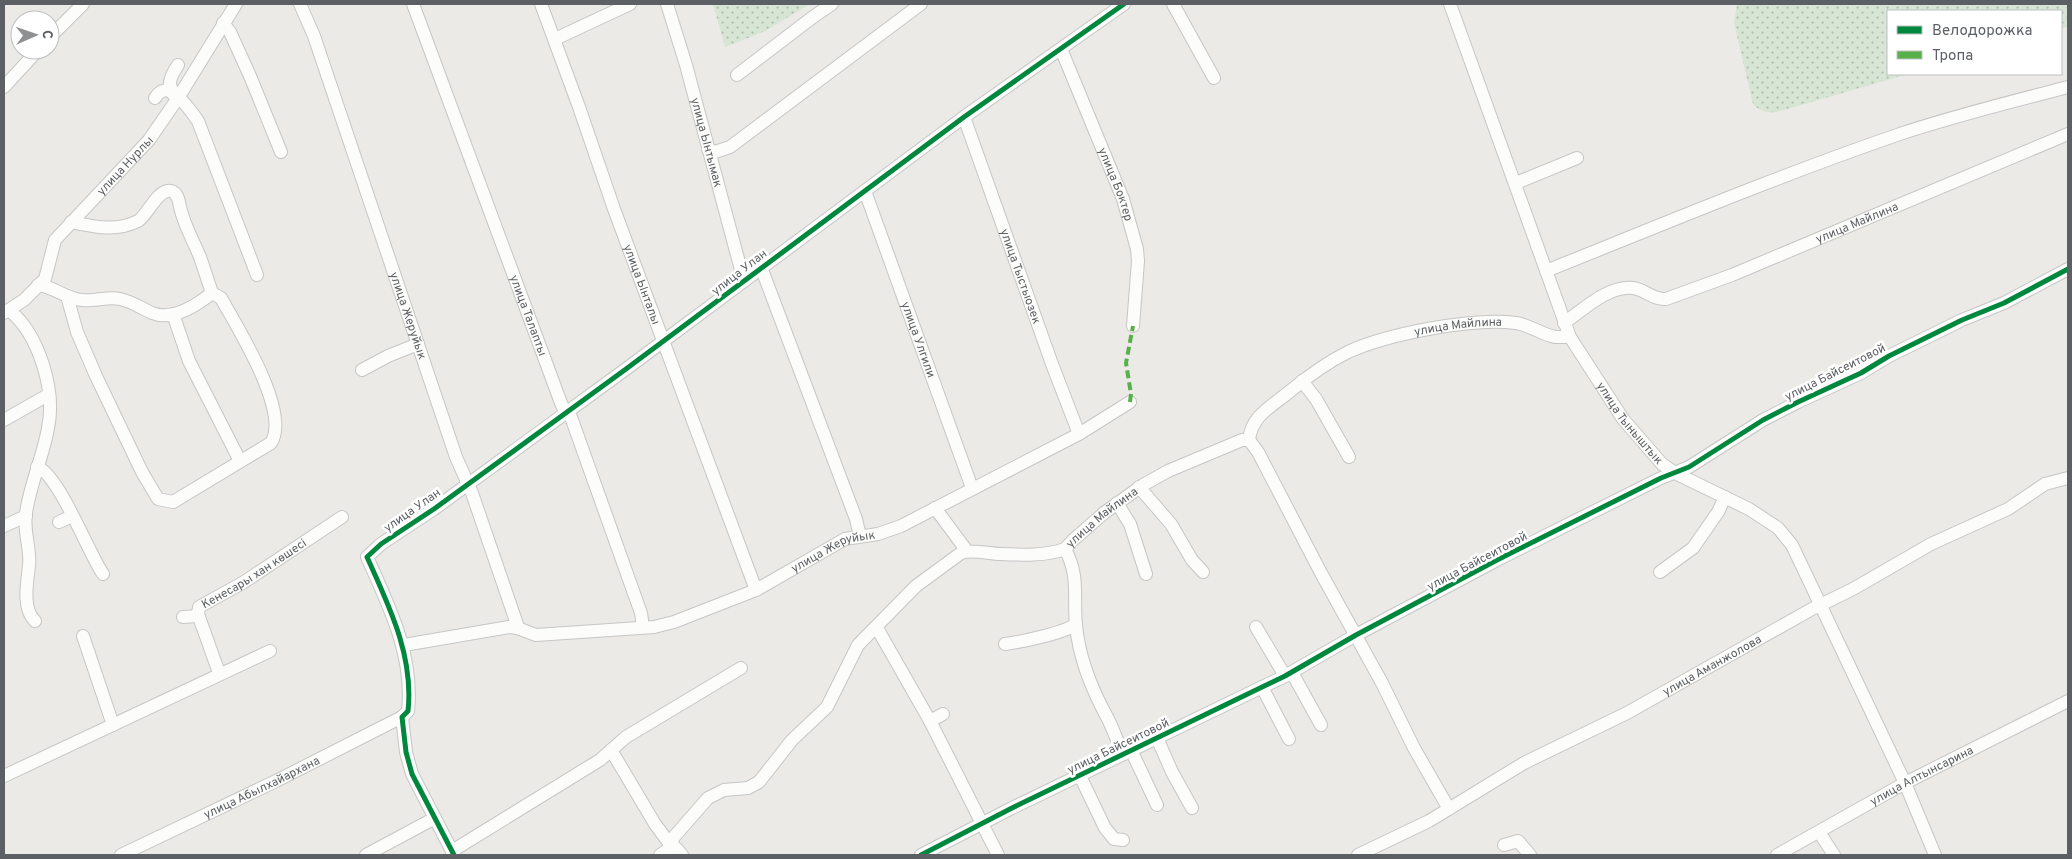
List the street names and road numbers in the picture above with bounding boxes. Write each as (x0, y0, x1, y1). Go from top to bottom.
street label: улица Ынтымак (686, 96, 726, 189)
street label: улица Нурлы (94, 133, 158, 199)
street label: улица Боктер (1094, 145, 1136, 223)
street label: улица Майлина (1814, 199, 1901, 248)
street label: улица Тыстыозек (995, 227, 1044, 326)
street label: улица Ынталы (619, 242, 663, 327)
street label: улица Улан (709, 246, 771, 299)
street label: улица Жеруйык (385, 270, 430, 362)
street label: улица Талапты (505, 273, 550, 358)
street label: улица Улгили (897, 300, 939, 380)
street label: улица Майлина (1413, 315, 1502, 341)
street label: улица Байсеитовой (1782, 340, 1889, 405)
street label: улица Тыныштык (1592, 379, 1666, 469)
street label: улица Майлина (1063, 484, 1141, 551)
street label: улица Улан (381, 485, 444, 536)
street label: улица Жеруйык (788, 527, 877, 577)
street label: улица Байсеитовой (1425, 529, 1530, 595)
street label: Кенесары хан көшесі (199, 536, 310, 613)
street label: улица Аманжолова (1660, 632, 1765, 700)
street label: улица Байсеитовой (1065, 715, 1172, 778)
street label: улица Алтынсарина (1867, 743, 1976, 810)
street label: улица Абылхайархана (201, 753, 323, 823)

